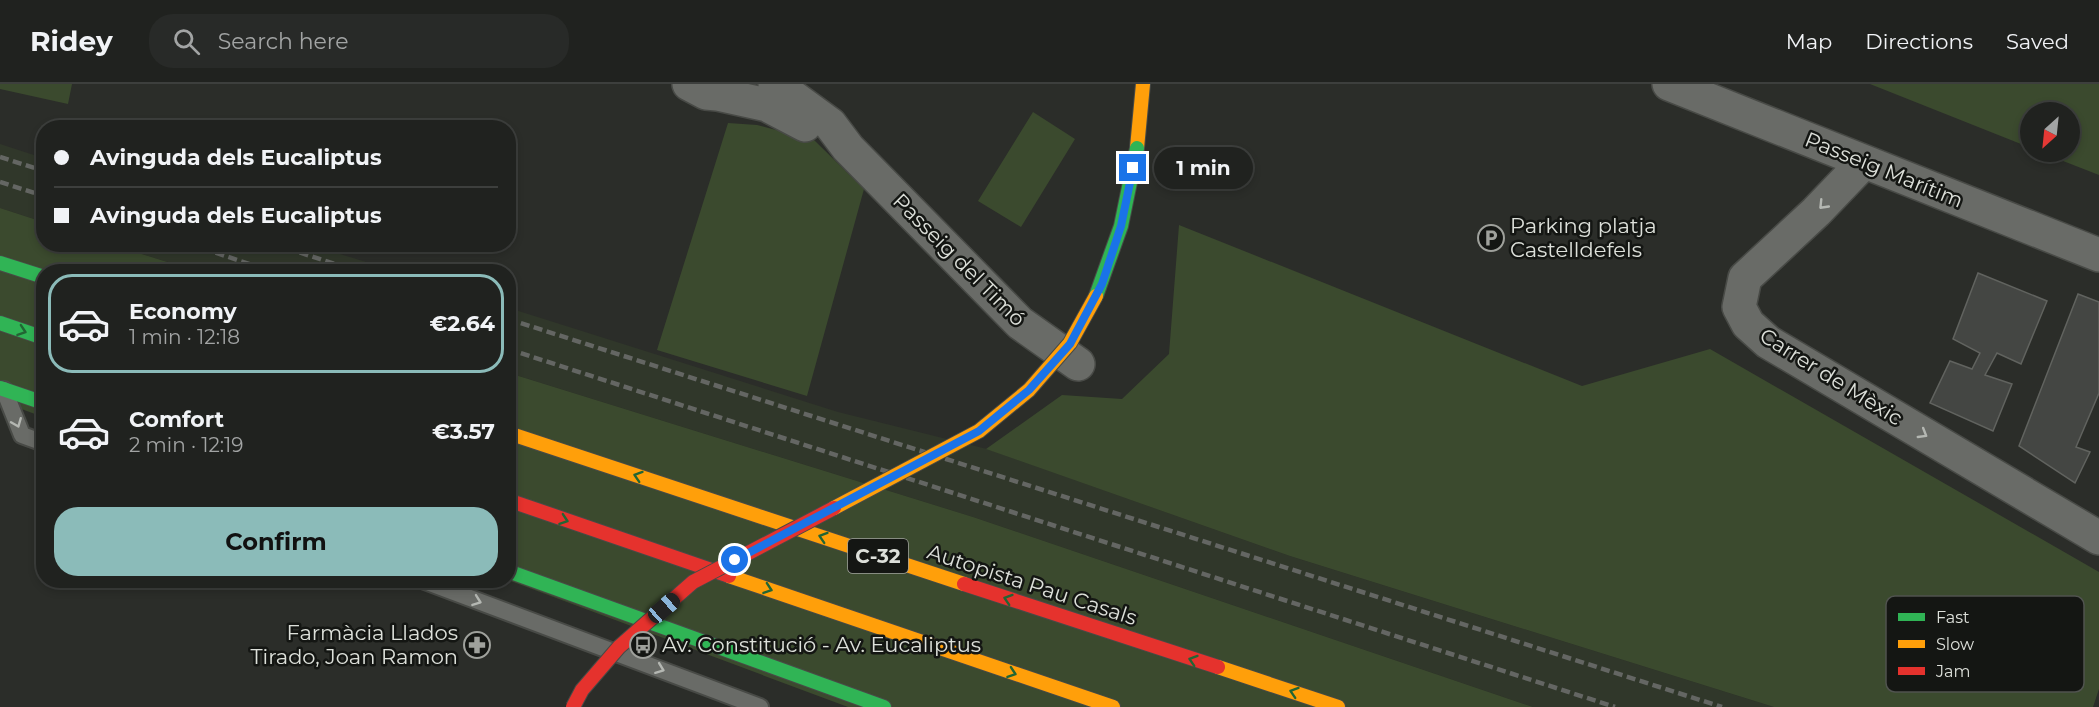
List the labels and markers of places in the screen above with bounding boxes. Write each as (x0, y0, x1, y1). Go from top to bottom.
place label: Parking platja Castelldefels (1510, 213, 1657, 262)
parking icon: Parking platja Castelldefels (1476, 223, 1506, 253)
place label: Farmàcia Llados Tirado, Joan Ramon (250, 620, 458, 669)
pharmacy icon: Farmàcia Llados Tirado, Joan Ramon (462, 630, 492, 660)
bus stop icon: Av. Constitució - Av. Eucaliptus (628, 630, 658, 660)
place label: Av. Constitució - Av. Eucaliptus (662, 632, 981, 657)

